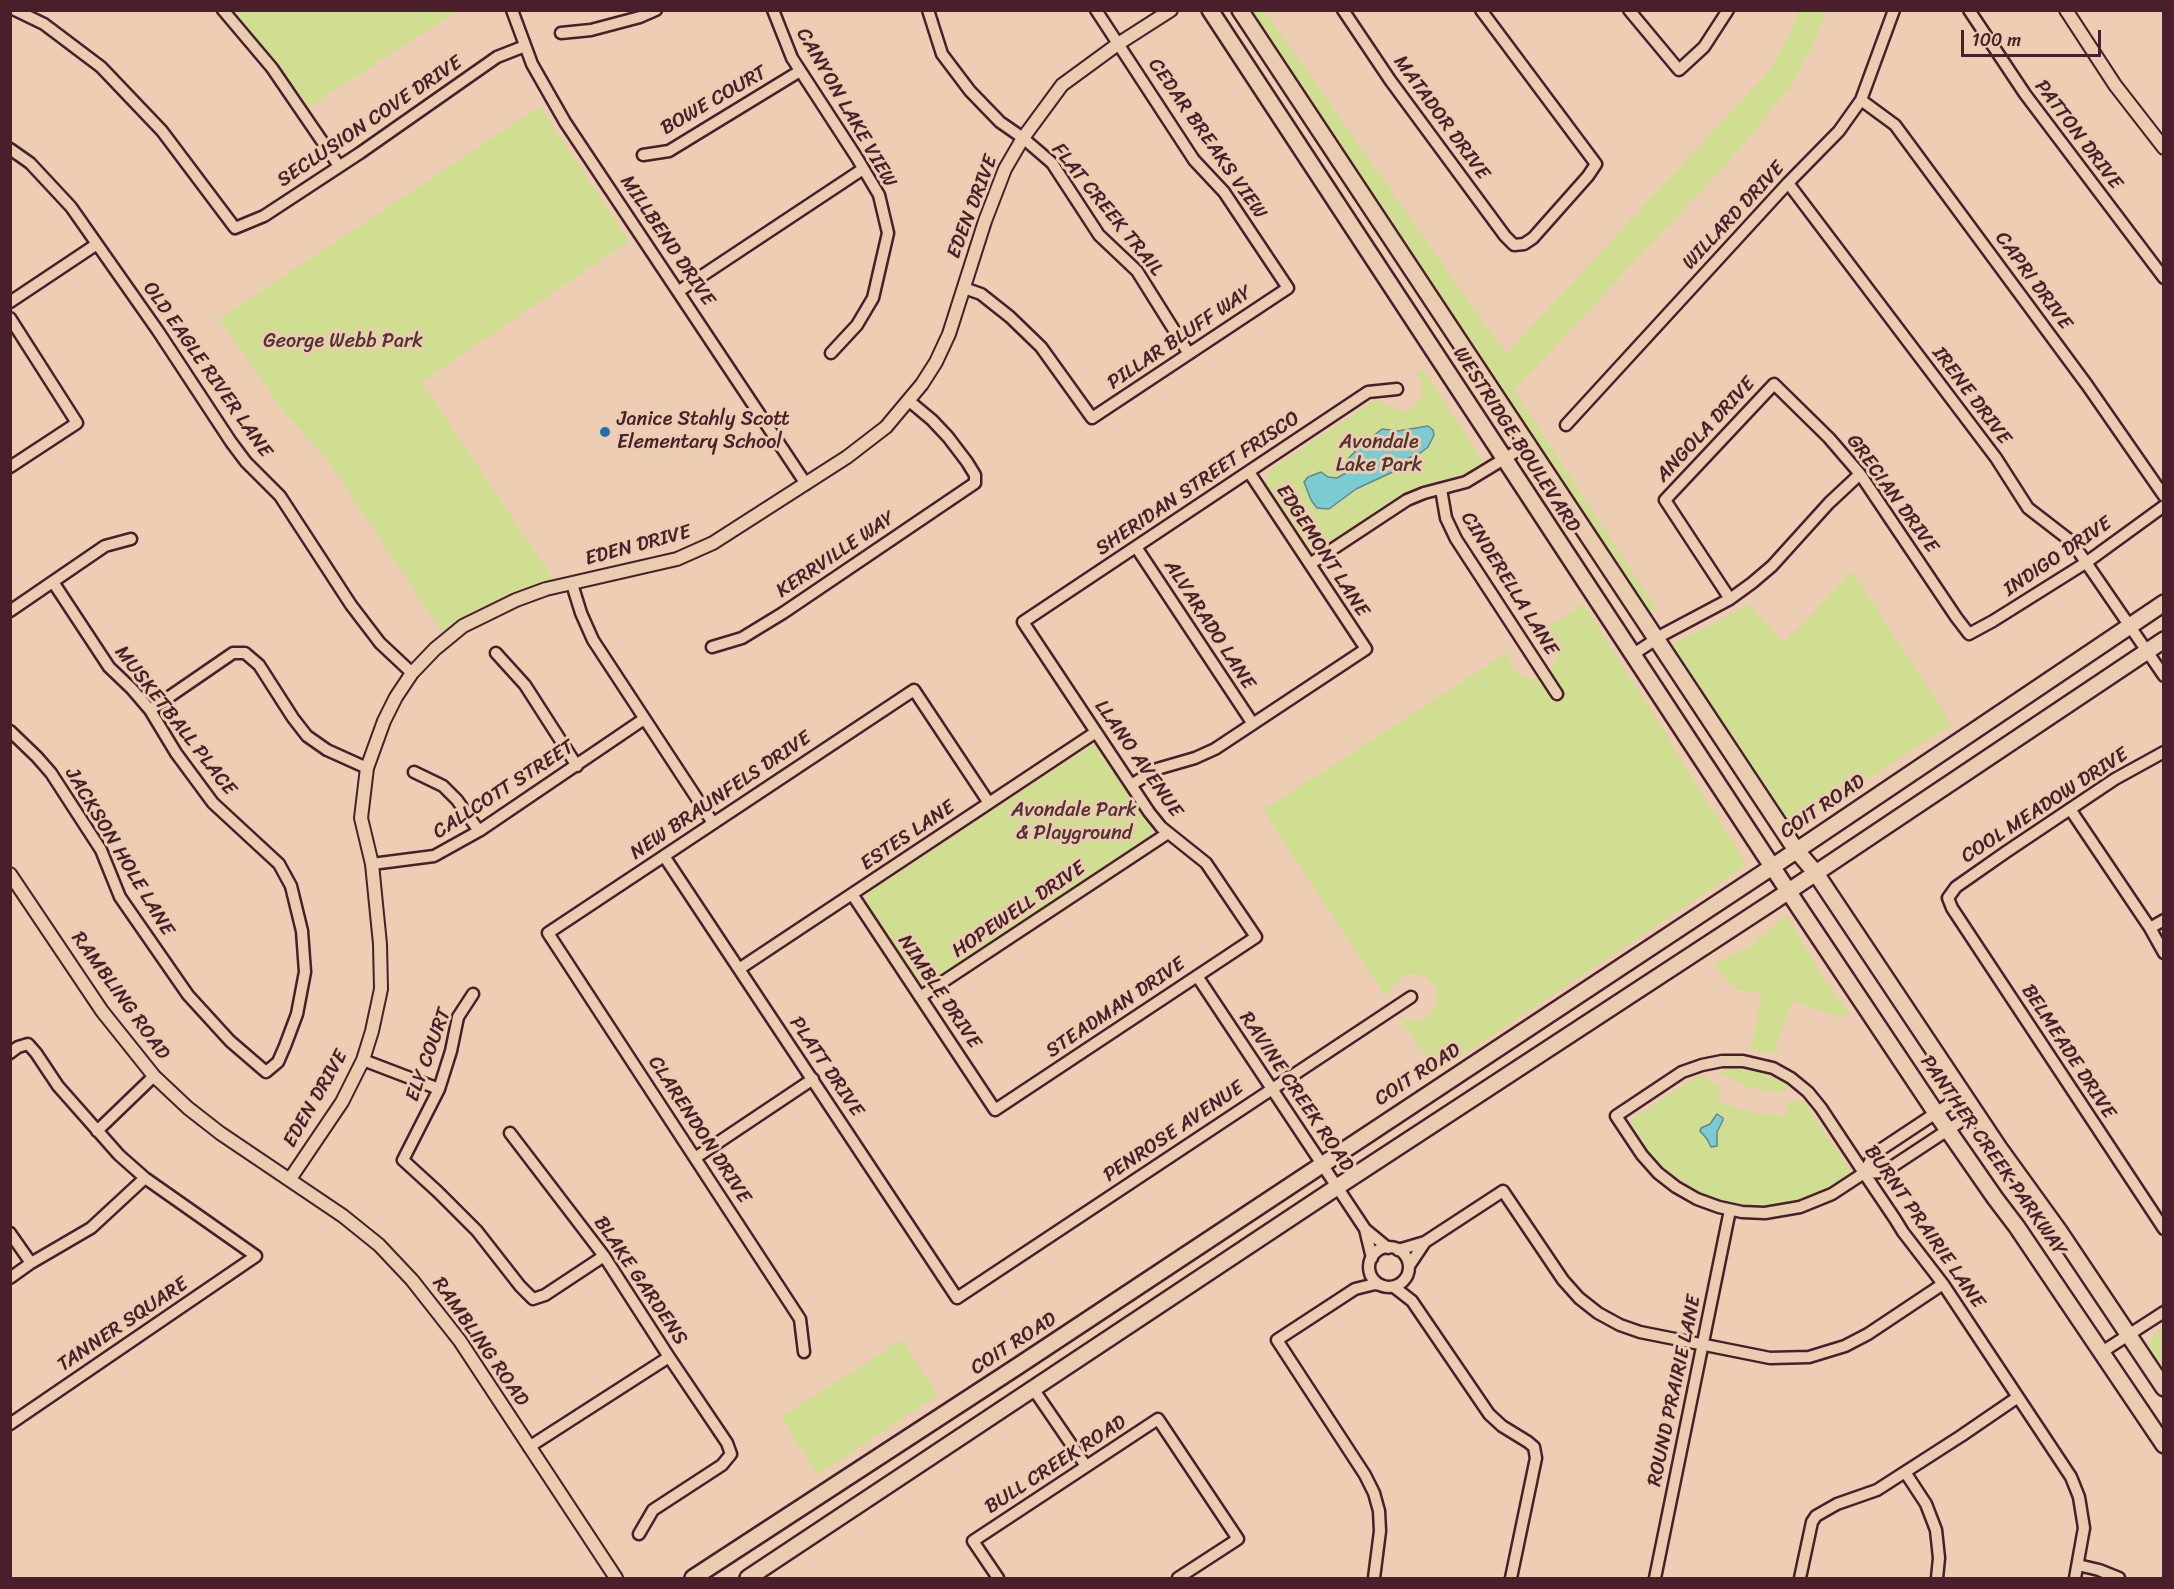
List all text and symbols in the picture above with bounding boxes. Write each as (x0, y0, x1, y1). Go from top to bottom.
scale bar (1964, 18, 2104, 56)
street label: CANYON LAKE VIEW (791, 24, 901, 192)
text: 100 m (1972, 24, 2021, 56)
street label: SECLUSION COVE DRIVE (273, 51, 467, 193)
street label: MATADOR DRIVE (1388, 51, 1494, 185)
street label: CEDAR BREAKS VIEW (1142, 54, 1272, 224)
street label: BOWE COURT (657, 61, 771, 141)
street label: PATTON DRIVE (2029, 75, 2127, 195)
street label: FLAT CREEK TRAIL (1046, 139, 1168, 281)
street label: EDEN DRIVE (942, 152, 1004, 262)
street label: WILLARD DRIVE (1678, 157, 1790, 275)
street label: MILLBEND DRIVE (614, 171, 720, 311)
street label: CAPRI DRIVE (1989, 227, 2077, 335)
street label: OLD EAGLE RIVER LANE (137, 277, 277, 463)
street label: PILLAR BLUFF WAY (1103, 281, 1257, 395)
park label: George Webb Park (263, 330, 423, 354)
street label: IRENE DRIVE (1926, 342, 2016, 450)
street label: WESTRIDGE BOULEVARD (1447, 343, 1585, 537)
street label: ANGOLA DRIVE (1651, 373, 1761, 487)
street label: SHERIDAN STREET FRISCO (1091, 407, 1305, 561)
place label: Janice Stahly Scott Elementary School (617, 408, 790, 455)
marker: Janice Stahly Scott Elementary School (598, 425, 612, 439)
street label: GRECIAN DRIVE (1841, 430, 1943, 558)
park label: Avondale Lake Park (1336, 431, 1422, 478)
street label: EDGEMONT LANE (1270, 480, 1374, 622)
street label: KERRVILLE WAY (772, 506, 900, 604)
street label: CINDERELLA LANE (1455, 508, 1563, 660)
street label: INDIGO DRIVE (1999, 512, 2117, 602)
street label: EDEN DRIVE (583, 520, 693, 572)
street label: ALVARADO LANE (1158, 556, 1260, 694)
street label: MUSKETBALL PLACE (109, 641, 241, 801)
street label: LLANO AVENUE (1089, 696, 1187, 822)
street label: NEW BRAUNFELS DRIVE (626, 727, 816, 865)
street label: CALLCOTT STREET (429, 735, 579, 845)
street label: COOL MEADOW DRIVE (1957, 743, 2133, 869)
street label: JACKSON HOLE LANE (59, 764, 179, 940)
street label: COIT ROAD (1776, 770, 1870, 844)
street label: ESTES LANE (856, 796, 960, 876)
park label: Avondale Park & Playground (1011, 799, 1137, 846)
street label: HOPEWELL DRIVE (948, 857, 1090, 963)
street label: RAMBLING ROAD (66, 927, 174, 1065)
street label: NIMBLE DRIVE (892, 930, 986, 1054)
street label: STEADMAN DRIVE (1042, 953, 1190, 1063)
street label: BELMEADE DRIVE (2016, 980, 2120, 1124)
street label: ELY COURT (401, 1005, 457, 1105)
street label: RAVINE CREEK ROAD (1234, 1007, 1358, 1177)
street label: PLATT DRIVE (784, 1012, 868, 1122)
street label: COIT ROAD (1371, 1038, 1465, 1112)
street label: EDEN DRIVE (279, 1046, 353, 1152)
street label: PANTHER CREEK PARKWAY (1914, 1051, 2072, 1261)
street label: CLARENDON DRIVE (642, 1052, 756, 1208)
street label: PENROSE AVENUE (1099, 1076, 1249, 1188)
street label: BURNT PRAIRIE LANE (1859, 1141, 1989, 1313)
street label: BLAKE GARDENS (588, 1212, 692, 1350)
street label: TANNER SQUARE (53, 1273, 193, 1377)
street label: RAMBLING ROAD (426, 1273, 534, 1411)
street label: ROUND PRAIRIE LANE (1643, 1293, 1707, 1489)
street label: COIT ROAD (967, 1307, 1061, 1381)
street label: BULL CREEK ROAD (981, 1410, 1131, 1520)

